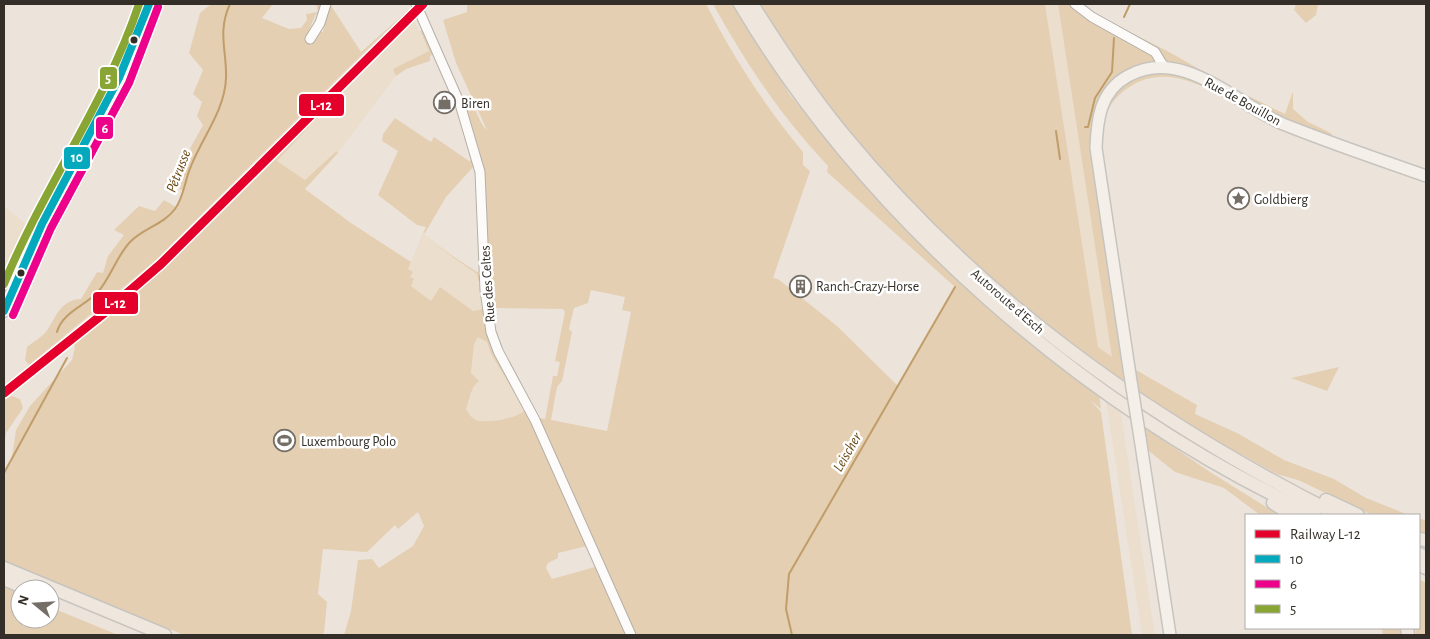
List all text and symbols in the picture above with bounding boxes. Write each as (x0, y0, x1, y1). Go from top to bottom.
unlabelled marker (129, 35, 139, 45)
line badge: 5 (99, 66, 118, 90)
text: 5 (105, 72, 111, 86)
street label: Rue de Bouillon (1202, 75, 1283, 129)
shop icon: Biren (433, 91, 457, 115)
line badge: L-12 (298, 93, 345, 117)
place label: Biren (461, 97, 490, 111)
text: L-12 (310, 99, 332, 113)
line badge: 6 (95, 116, 114, 140)
text: 6 (102, 122, 109, 136)
line badge: 10 (63, 146, 91, 170)
water label: Pétrusse (163, 147, 194, 195)
text: 10 (71, 151, 83, 165)
place icon: Goldbierg (1226, 187, 1250, 211)
place label: Goldbierg (1254, 193, 1308, 207)
street label: Rue des Celtes (478, 245, 498, 323)
street label: Autoroute d'Esch (968, 266, 1047, 337)
unlabelled marker (16, 268, 26, 278)
building icon: Ranch-Crazy-Horse (788, 274, 812, 298)
place label: Ranch-Crazy-Horse (816, 280, 919, 294)
line badge: L-12 (92, 291, 139, 315)
text: L-12 (104, 297, 126, 311)
sports icon: Luxembourg Polo (273, 429, 297, 453)
water label: Leischer (830, 429, 865, 474)
place label: Luxembourg Polo (301, 435, 396, 449)
legend (1245, 514, 1420, 629)
text: Railway L-12 (1290, 527, 1361, 542)
text: 10 (1290, 552, 1303, 567)
text: 6 (1290, 577, 1297, 592)
north arrow (10, 579, 60, 629)
text: N (15, 593, 32, 607)
text: 5 (1290, 602, 1296, 617)

